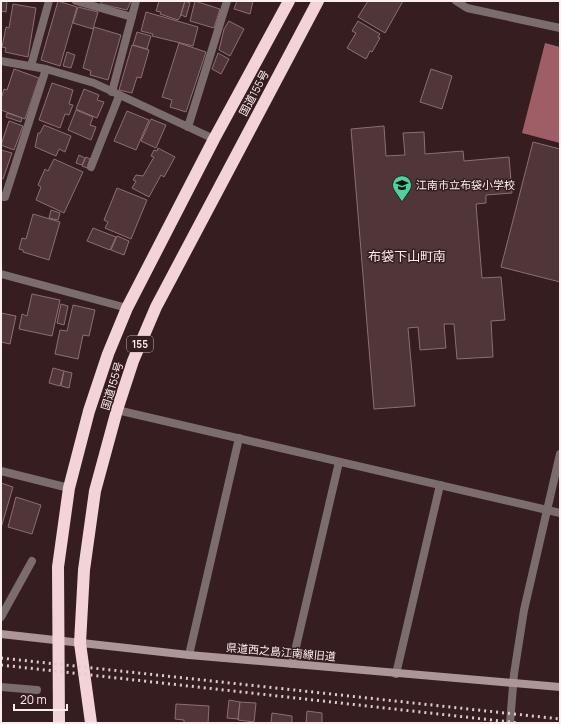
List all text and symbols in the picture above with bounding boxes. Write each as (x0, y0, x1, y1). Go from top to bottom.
street label: 国道155号 (235, 67, 272, 118)
school or university icon: 江南市立布袋小学校 (391, 174, 413, 202)
place label: 江南市立布袋小学校 (416, 177, 515, 192)
district label: 布袋下山町南 (368, 247, 446, 265)
road number: 155 (127, 336, 153, 352)
street label: 国道155号 (97, 360, 126, 412)
street label: 県道西之島江南線旧道 (226, 639, 336, 664)
scale bar (14, 686, 67, 712)
text: 20 m (20, 691, 47, 708)

